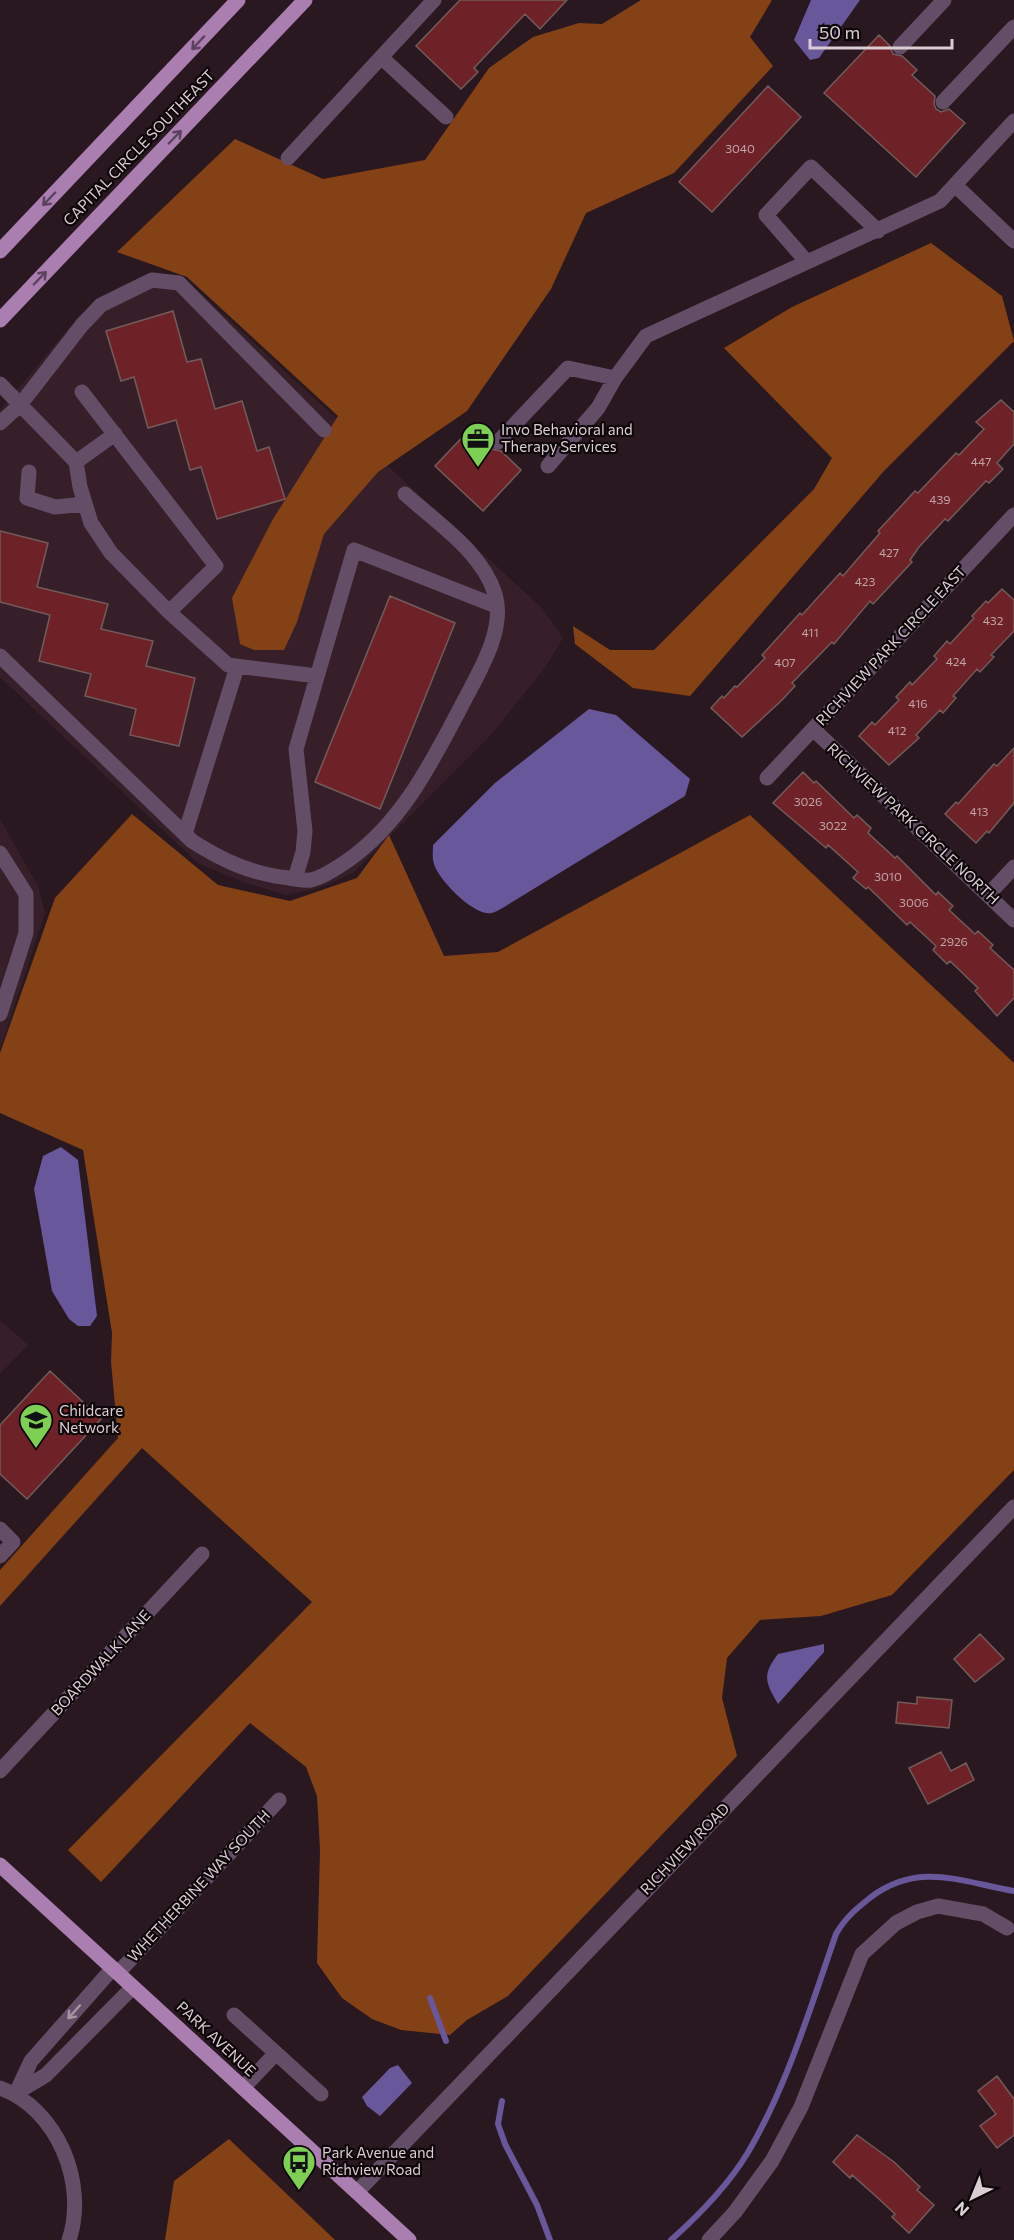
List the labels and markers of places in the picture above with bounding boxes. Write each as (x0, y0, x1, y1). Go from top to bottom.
place label: Invo Behavioral and Therapy Services (501, 420, 633, 455)
office icon: Invo Behavioral and Therapy Services (460, 421, 496, 468)
place label: Childcare Network (59, 1401, 123, 1436)
school or university icon: Childcare Network (18, 1402, 54, 1449)
place label: Park Avenue and Richview Road (322, 2143, 434, 2178)
bus stop icon: Park Avenue and Richview Road (281, 2144, 317, 2191)

